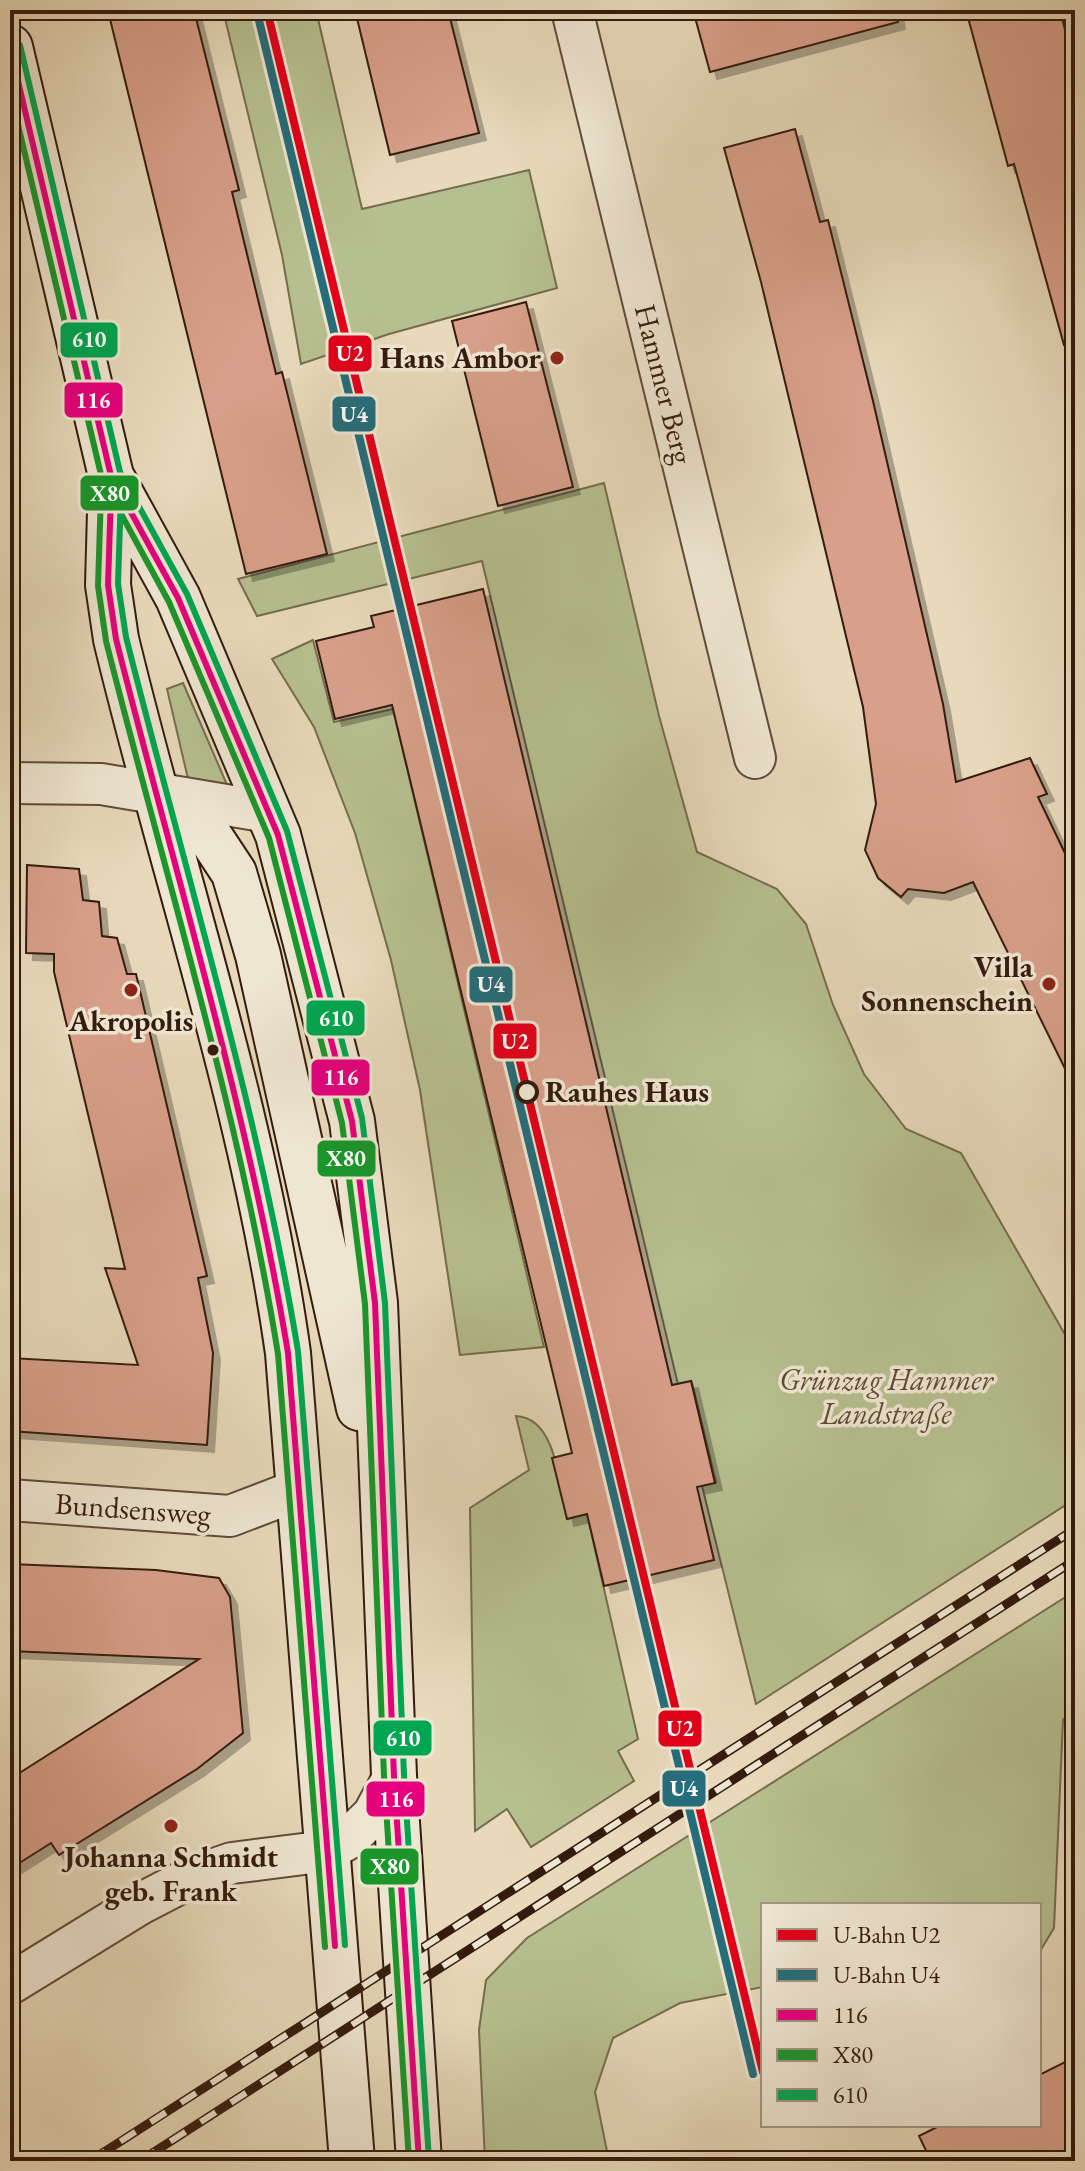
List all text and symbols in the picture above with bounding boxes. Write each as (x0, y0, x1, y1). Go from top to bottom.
street label: Hammer Berg (626, 300, 703, 469)
line badge: 610 (59, 321, 119, 359)
text: 610 (72, 325, 107, 354)
line badge: U2 (327, 334, 373, 373)
place label: Hans Ambor (380, 338, 542, 377)
text: U2 (336, 339, 364, 368)
marker: Hans Ambor (548, 349, 566, 367)
line badge: 116 (63, 381, 124, 419)
text: 116 (76, 386, 111, 415)
line badge: U4 (331, 395, 377, 433)
text: U4 (340, 400, 368, 429)
line badge: X80 (79, 474, 140, 512)
text: X80 (89, 479, 130, 508)
place label: Villa Sonnenschein (861, 947, 1034, 1020)
line badge: U4 (468, 965, 514, 1004)
text: U4 (477, 970, 505, 999)
marker: Villa Sonnenschein (1040, 975, 1058, 993)
marker: Akropolis (122, 981, 140, 999)
line badge: 610 (305, 999, 366, 1037)
place label: Akropolis (68, 1001, 193, 1040)
text: 610 (319, 1004, 354, 1033)
line badge: U2 (492, 1022, 538, 1060)
text: U2 (501, 1027, 529, 1056)
unlabelled marker (205, 1042, 221, 1058)
line badge: 116 (310, 1058, 371, 1097)
text: 116 (324, 1063, 359, 1092)
place label: Rauhes Haus (545, 1072, 709, 1111)
marker: Rauhes Haus (516, 1081, 538, 1103)
line badge: X80 (316, 1139, 377, 1178)
text: X80 (325, 1144, 366, 1173)
park label: Grünzug Hammer Landstraße (779, 1360, 994, 1433)
street label: Bundsensweg (54, 1484, 213, 1533)
line badge: U2 (657, 1709, 703, 1748)
text: U2 (666, 1714, 694, 1743)
line badge: 610 (372, 1719, 433, 1757)
text: 610 (386, 1724, 421, 1753)
line badge: U4 (661, 1769, 707, 1808)
text: U4 (670, 1774, 698, 1803)
line badge: 116 (365, 1780, 426, 1818)
text: 116 (379, 1785, 414, 1814)
marker: Johanna Schmidt geb. Frank (162, 1817, 180, 1835)
place label: Johanna Schmidt geb. Frank (61, 1837, 279, 1910)
line badge: X80 (359, 1847, 420, 1886)
text: X80 (369, 1852, 410, 1881)
legend (761, 1903, 1041, 2127)
text: U-Bahn U2 (833, 1919, 940, 1950)
text: U-Bahn U4 (833, 1959, 940, 1990)
text: 116 (833, 1999, 868, 2030)
text: X80 (832, 2039, 873, 2070)
text: 610 (833, 2079, 868, 2110)

